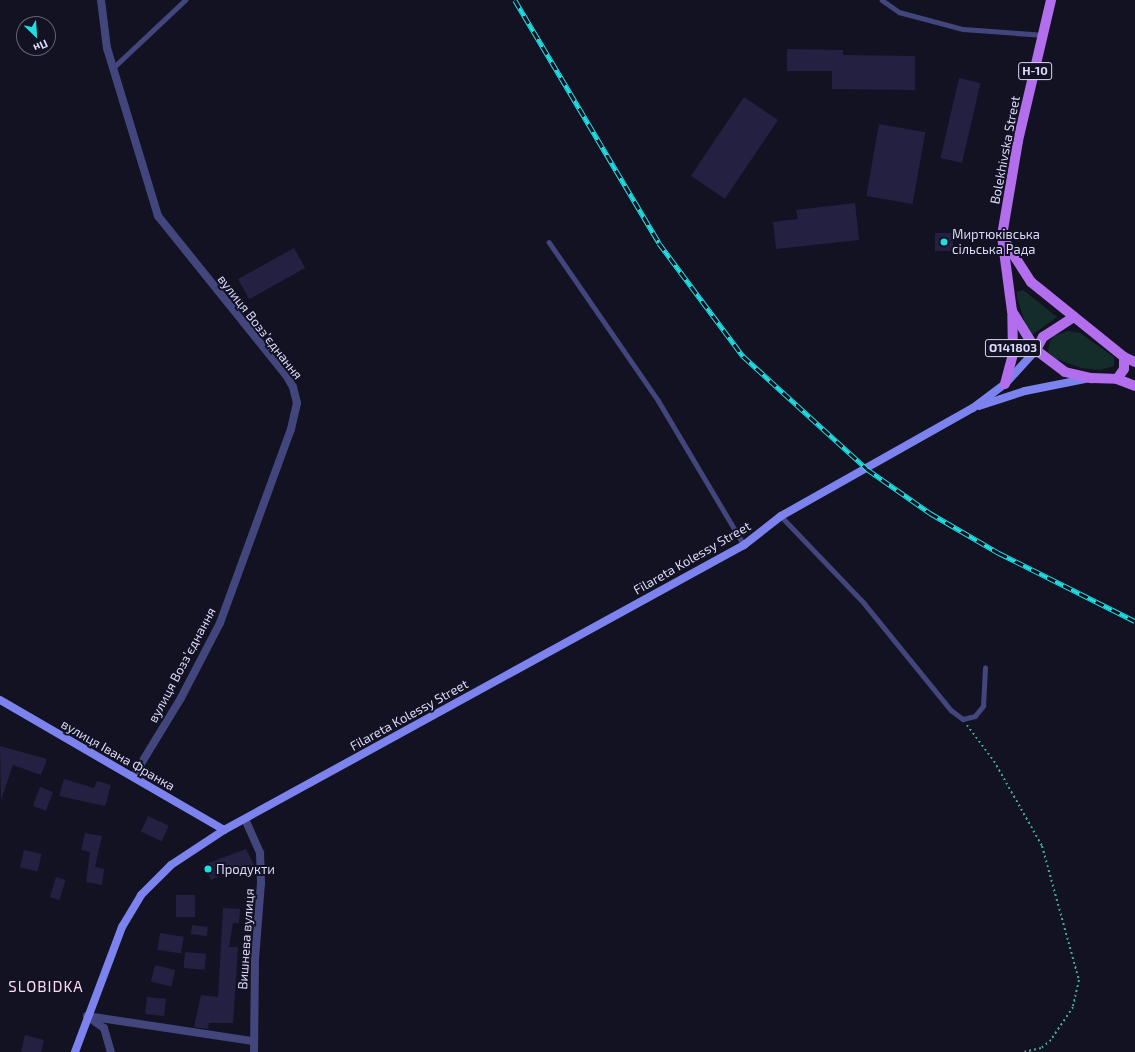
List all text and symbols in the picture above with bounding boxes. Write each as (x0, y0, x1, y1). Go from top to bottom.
north arrow (16, 16, 56, 56)
text: Пн (32, 38, 50, 55)
road number: Н-10 (1018, 61, 1052, 81)
street label: Bolekhivska Street (987, 95, 1023, 205)
place label: Миртюківська сільська Рада (952, 227, 1040, 258)
marker: Миртюківська сільська Рада (939, 237, 949, 247)
street label: вулиця Воззʼєднання (214, 272, 306, 382)
road number: О141803 (984, 338, 1042, 358)
street label: Filareta Kolessy Street (630, 518, 754, 598)
street label: вулиця Воззʼєднання (145, 605, 219, 725)
street label: Filareta Kolessy Street (347, 676, 471, 754)
street label: вулиця Івана Франка (58, 716, 178, 794)
place label: Продукти (216, 861, 275, 877)
marker: Продукти (203, 864, 213, 874)
street label: Вишнева вулиця (235, 888, 257, 990)
district label: SLOBIDKA (8, 978, 84, 996)

